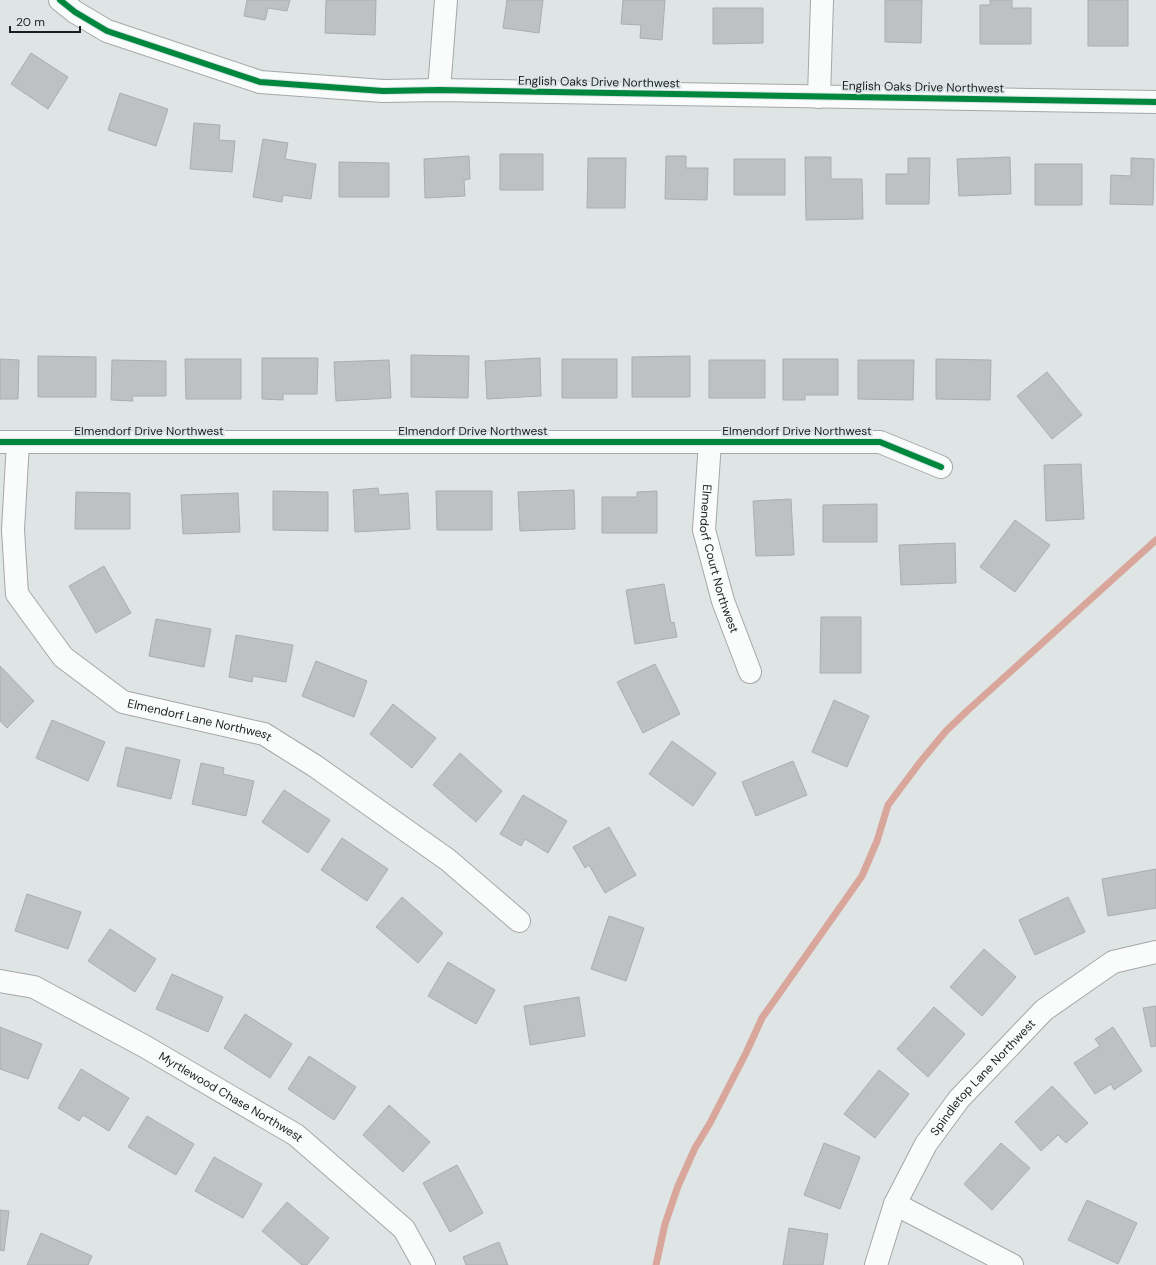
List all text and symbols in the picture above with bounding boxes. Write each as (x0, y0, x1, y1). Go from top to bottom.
scale bar (10, 8, 80, 34)
text: 20 m (16, 14, 45, 30)
street label: English Oaks Drive Northwest (518, 73, 680, 91)
street label: English Oaks Drive Northwest (842, 78, 1004, 96)
street label: Elmendorf Drive Northwest (74, 423, 224, 439)
street label: Elmendorf Drive Northwest (398, 423, 548, 439)
street label: Elmendorf Drive Northwest (722, 423, 872, 439)
street label: Elmendorf Court Northwest (696, 484, 743, 636)
street label: Elmendorf Lane Northwest (126, 695, 275, 745)
street label: Spindletop Lane Northwest (927, 1016, 1039, 1139)
street label: Myrtlewood Chase Northwest (156, 1048, 307, 1146)

